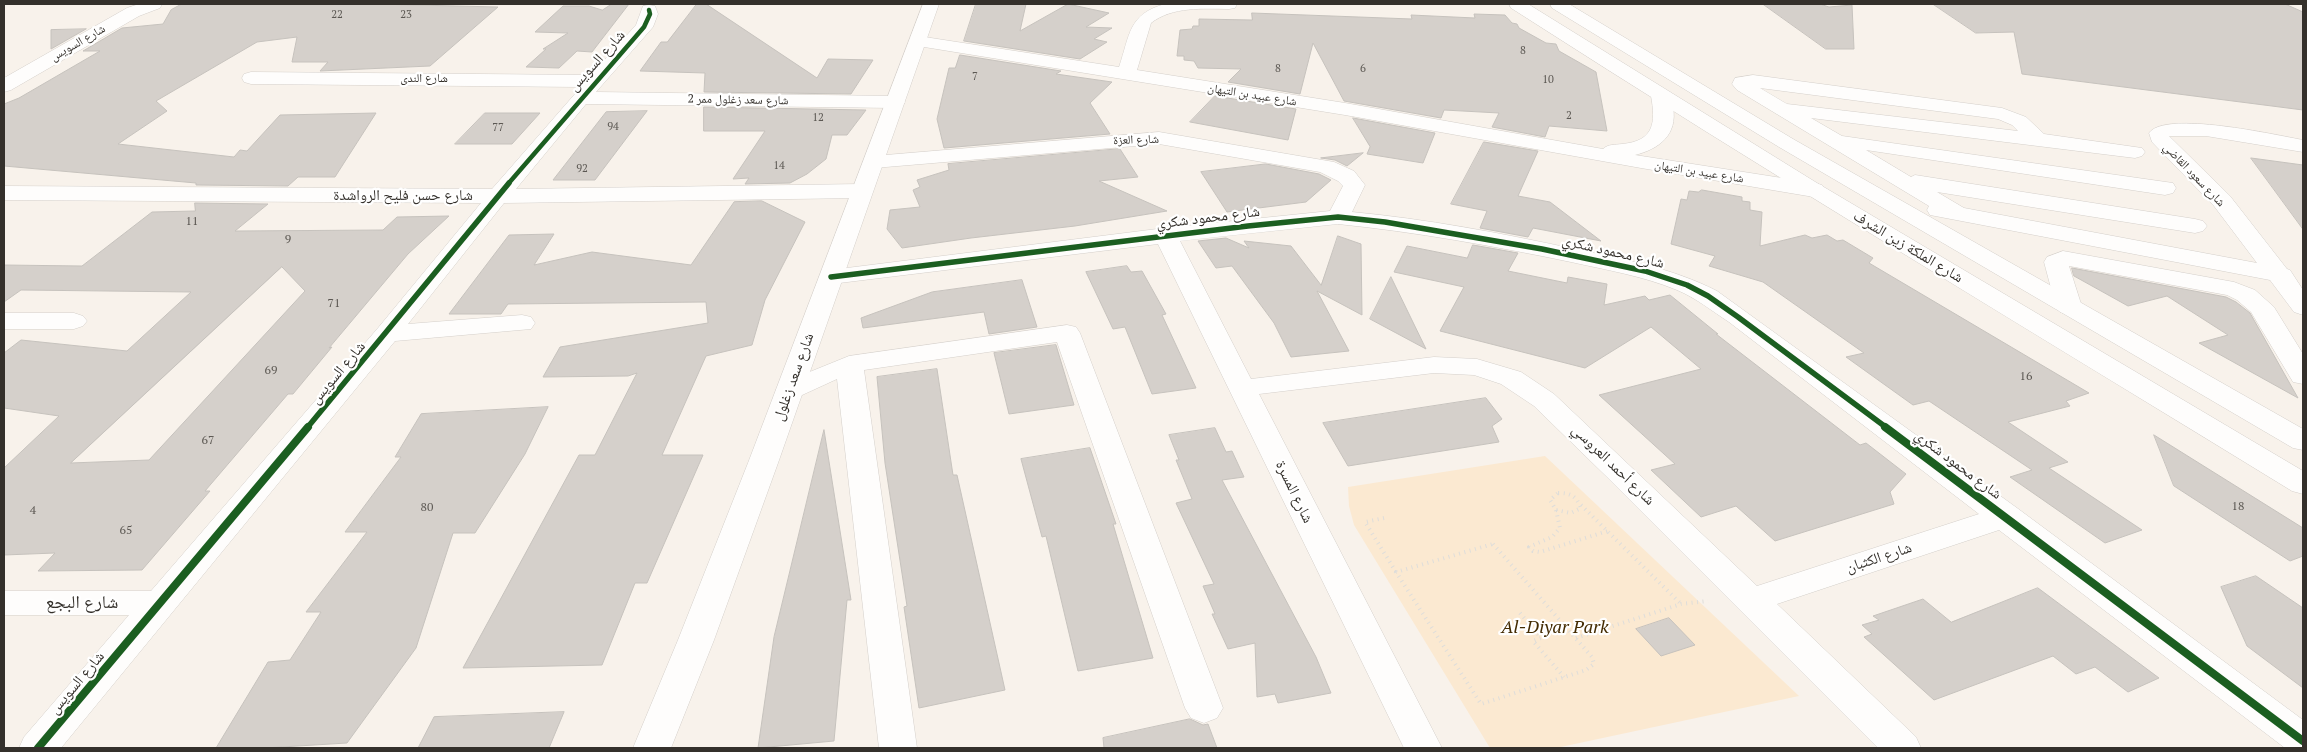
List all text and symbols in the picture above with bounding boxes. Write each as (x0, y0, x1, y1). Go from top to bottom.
house number: 22 (331, 8, 343, 22)
house number: 23 (400, 8, 412, 22)
street label: شارع السويس (48, 22, 108, 64)
street label: شارع السويس (565, 27, 629, 95)
house number: 8 (1520, 44, 1526, 58)
house number: 8 (1275, 62, 1281, 76)
house number: 6 (1360, 62, 1366, 76)
house number: 7 (972, 70, 978, 84)
street label: شارع الندى (400, 72, 448, 86)
house number: 10 (1542, 73, 1554, 87)
street label: شارع عبيد بن التيهان (1206, 81, 1298, 109)
street label: شارع سعد زغلول ممر 2 (687, 92, 789, 108)
house number: 2 (1566, 109, 1572, 123)
house number: 12 (812, 111, 824, 125)
house number: 94 (607, 120, 619, 134)
house number: 77 (492, 121, 504, 135)
street label: شارع العزة (1113, 132, 1159, 148)
street label: شارع سعود القاضي (2160, 140, 2228, 210)
street label: شارع عبيد بن التيهان (1653, 158, 1745, 186)
house number: 14 (773, 159, 785, 173)
house number: 92 (576, 162, 588, 176)
street label: شارع حسن فليح الرواشدة (333, 187, 473, 205)
street label: شارع محمود شكري (1155, 203, 1261, 233)
street label: شارع الملكة زين الشرف (1850, 207, 1966, 287)
house number: 11 (186, 215, 198, 229)
street label: شارع محمود شكري (1560, 232, 1666, 272)
house number: 9 (285, 233, 291, 247)
house number: 71 (328, 297, 340, 311)
street label: شارع سعد زغلول (770, 331, 818, 423)
street label: شارع السويس (307, 338, 369, 408)
house number: 69 (265, 364, 277, 378)
house number: 16 (2020, 370, 2032, 384)
street label: شارع أحمد العروسي (1568, 421, 1658, 509)
street label: شارع محمود شكري (1911, 426, 2005, 504)
house number: 67 (202, 434, 214, 448)
street label: شارع المسرة (1271, 458, 1317, 526)
house number: 18 (2232, 500, 2244, 514)
house number: 80 (421, 501, 433, 515)
house number: 4 (30, 504, 36, 518)
house number: 65 (120, 524, 132, 538)
street label: شارع الكثبان (1844, 539, 1914, 577)
street label: شارع البجع (46, 592, 118, 614)
park label: Al-Diyar Park (1501, 617, 1609, 639)
street label: شارع السويس (46, 648, 108, 718)

